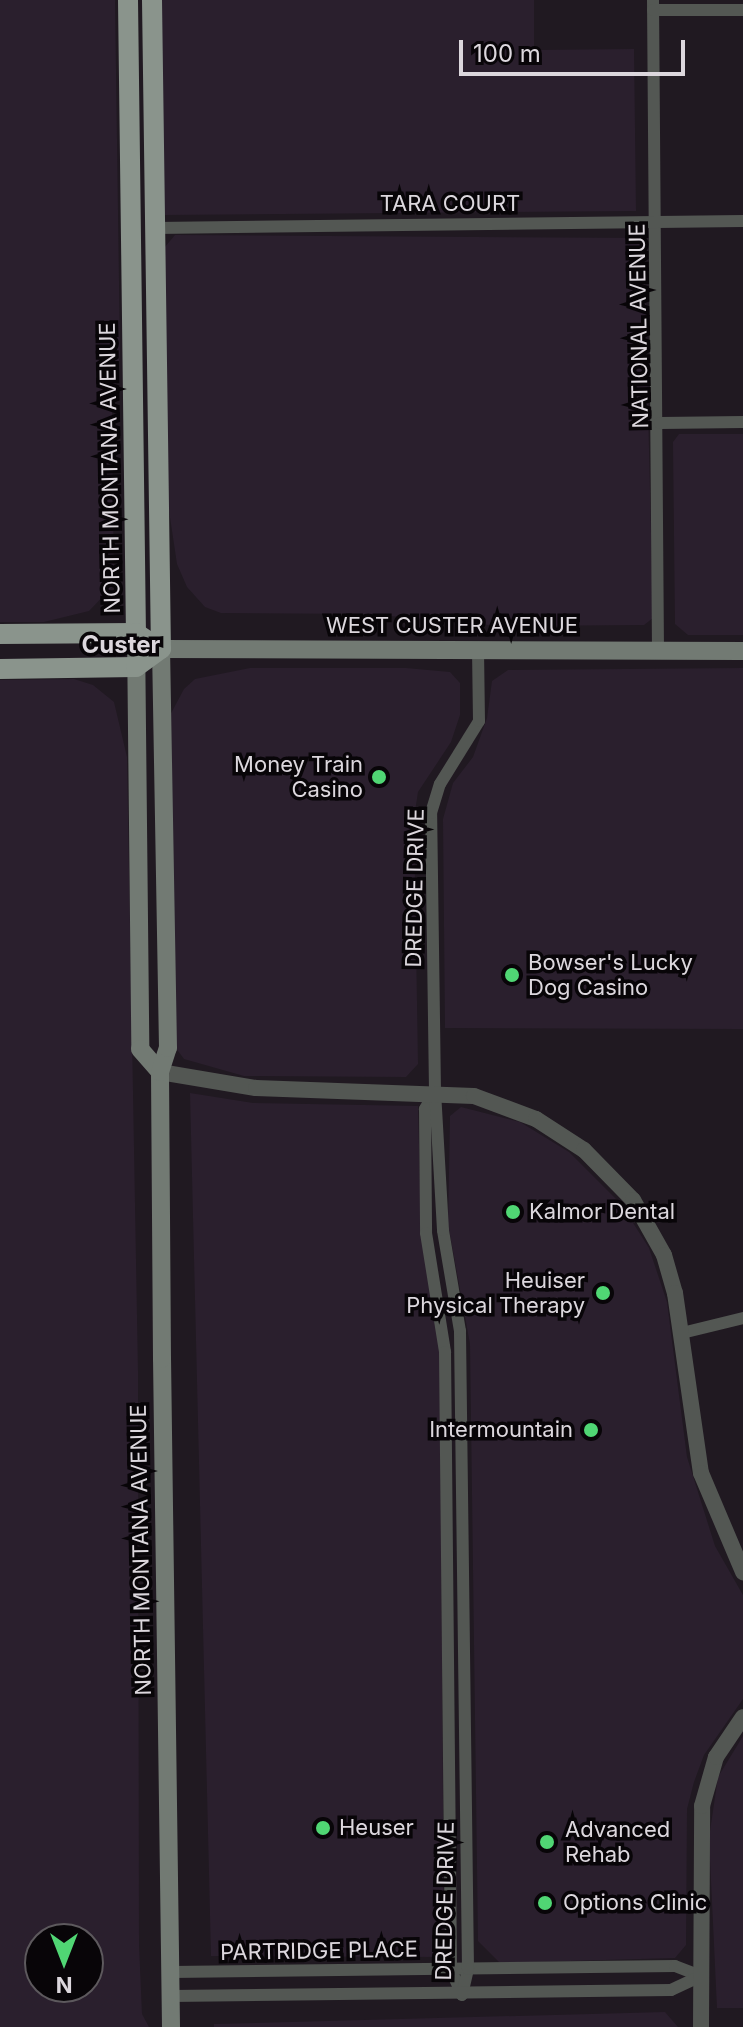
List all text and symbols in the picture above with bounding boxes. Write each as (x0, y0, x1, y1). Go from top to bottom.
scale bar (463, 24, 689, 74)
text: 100 m (473, 39, 541, 68)
street label: TARA COURT (380, 191, 520, 217)
street label: NATIONAL AVENUE (624, 223, 654, 429)
street label: NORTH MONTANA AVENUE (94, 322, 126, 614)
street label: WEST CUSTER AVENUE (326, 613, 578, 639)
district label: Custer (82, 631, 160, 659)
place label: Money Train Casino (234, 751, 363, 802)
marker: Money Train Casino (370, 768, 388, 786)
street label: DREDGE DRIVE (400, 808, 430, 968)
place label: Bowser's Lucky Dog Casino (528, 949, 693, 1000)
marker: Bowser's Lucky Dog Casino (503, 966, 521, 984)
place label: Kalmor Dental (529, 1199, 675, 1225)
marker: Kalmor Dental (504, 1203, 522, 1221)
place label: Heuiser Physical Therapy (406, 1267, 585, 1318)
marker: Heuiser Physical Therapy (592, 1282, 614, 1304)
street label: NORTH MONTANA AVENUE (125, 1404, 157, 1696)
place label: Intermountain (429, 1417, 573, 1443)
marker: Intermountain (580, 1419, 602, 1441)
place label: Heuser (339, 1815, 414, 1841)
place label: Advanced Rehab (565, 1816, 670, 1868)
marker: Heuser (314, 1819, 332, 1837)
street label: DREDGE DRIVE (430, 1821, 460, 1981)
marker: Advanced Rehab (536, 1831, 558, 1853)
place label: Options Clinic (563, 1890, 707, 1916)
marker: Options Clinic (534, 1892, 556, 1914)
north arrow (24, 1923, 104, 2003)
street label: PARTRIDGE PLACE (220, 1936, 418, 1966)
text: N (56, 1972, 72, 1998)

